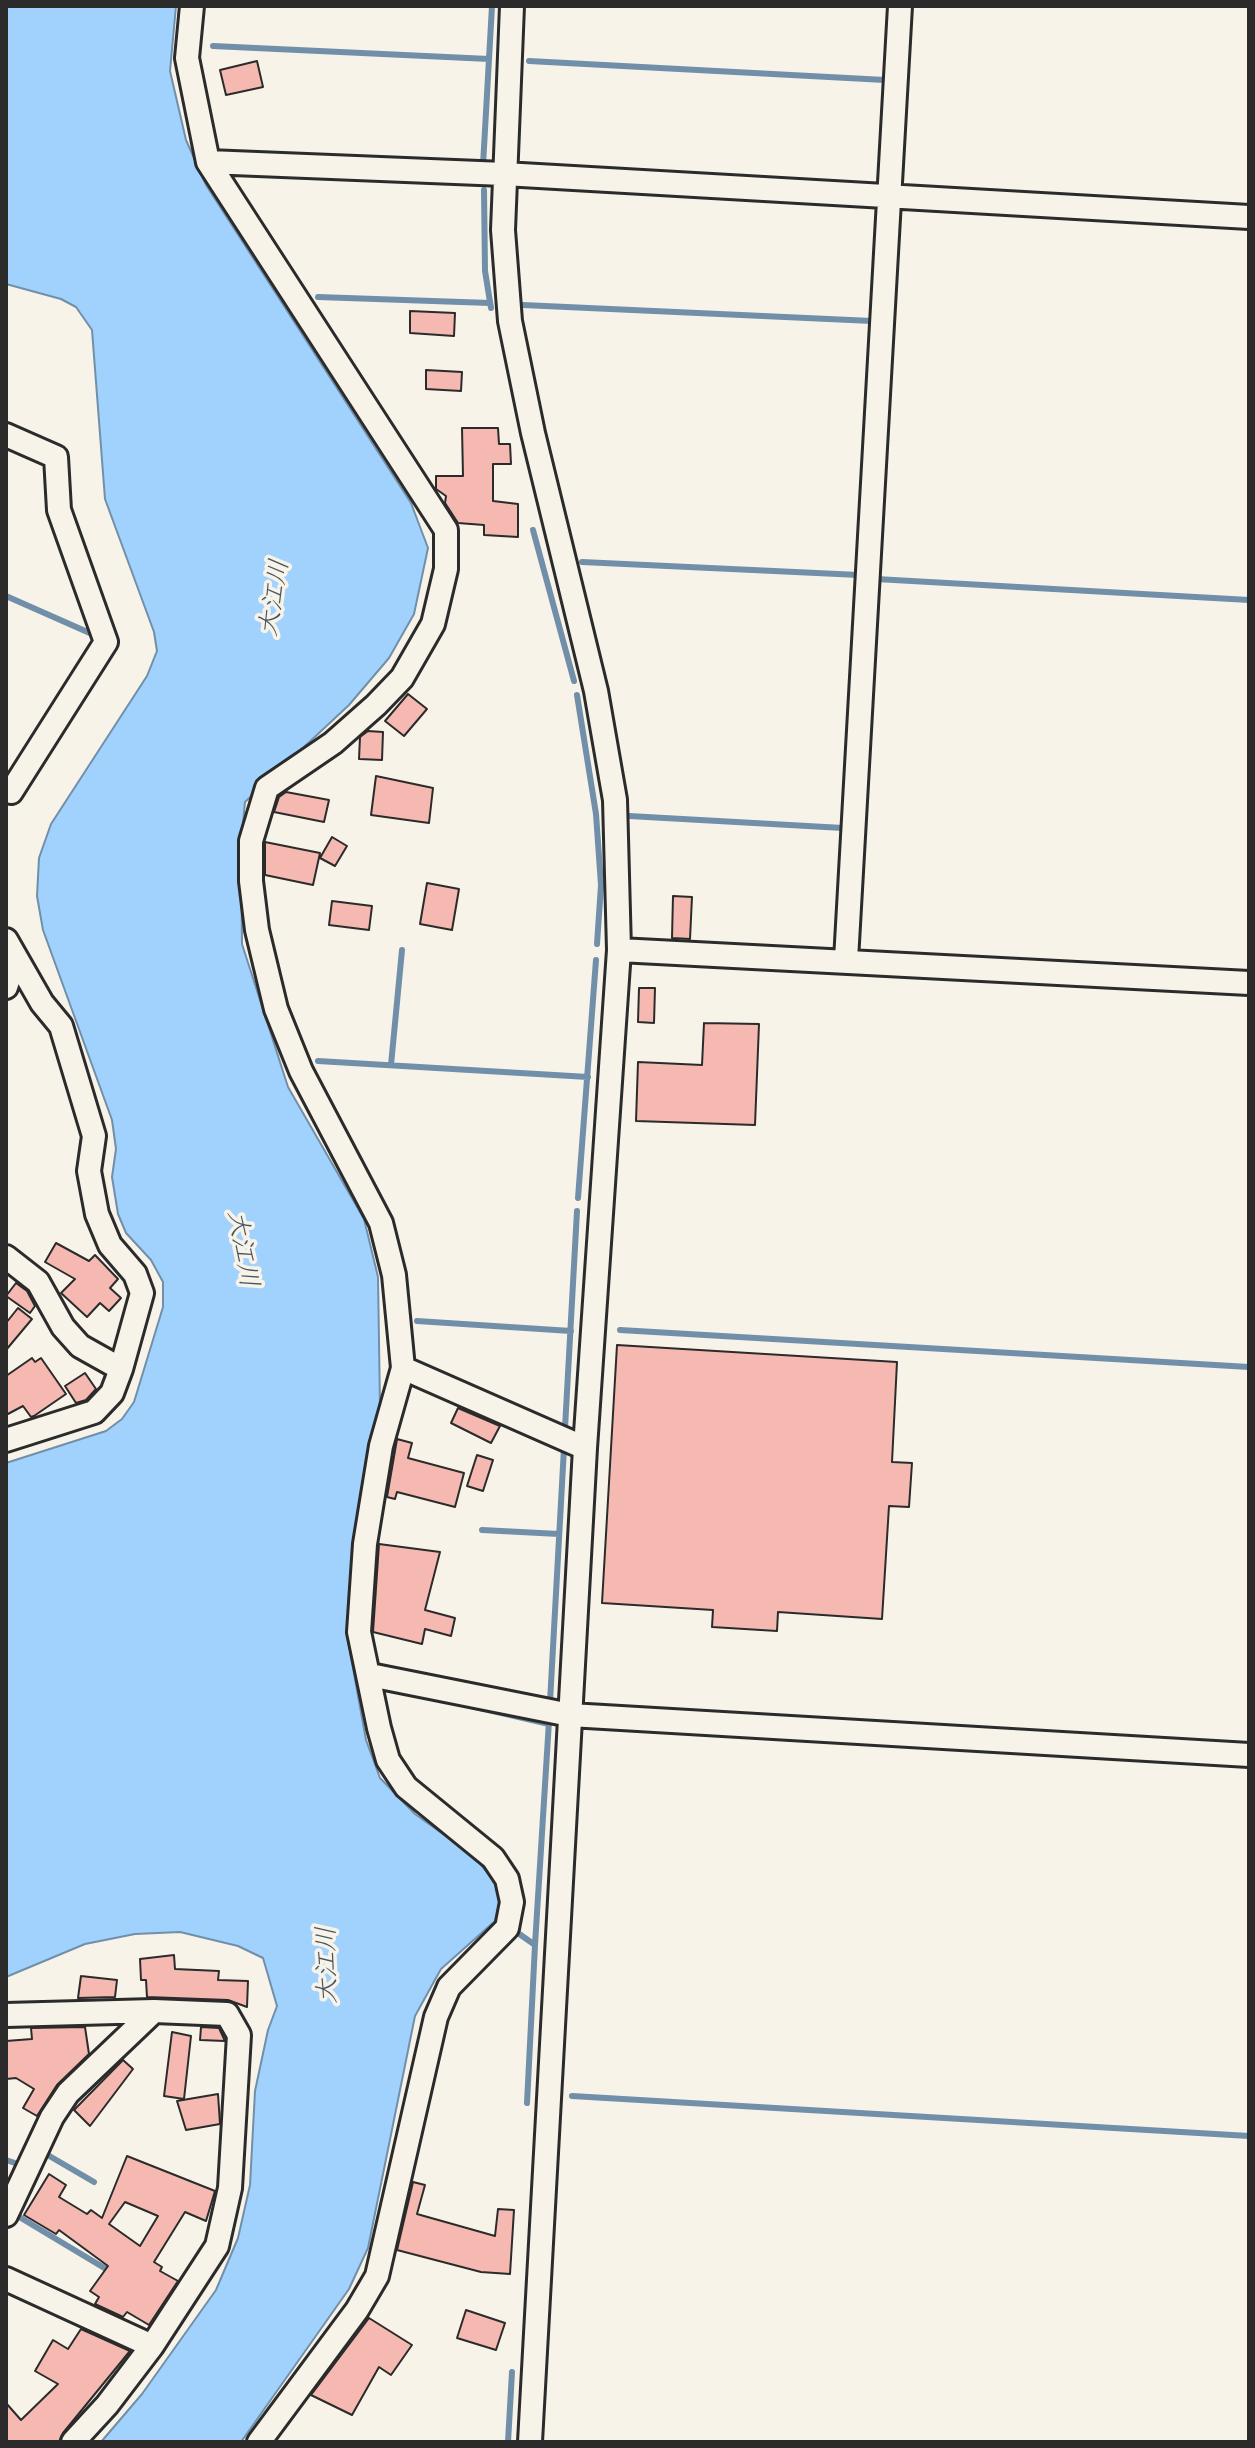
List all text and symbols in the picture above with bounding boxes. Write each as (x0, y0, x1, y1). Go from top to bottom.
water label: 大江川 (253, 557, 297, 639)
water label: 大江川 (220, 1208, 264, 1290)
water label: 大江川 (312, 1926, 344, 2004)

